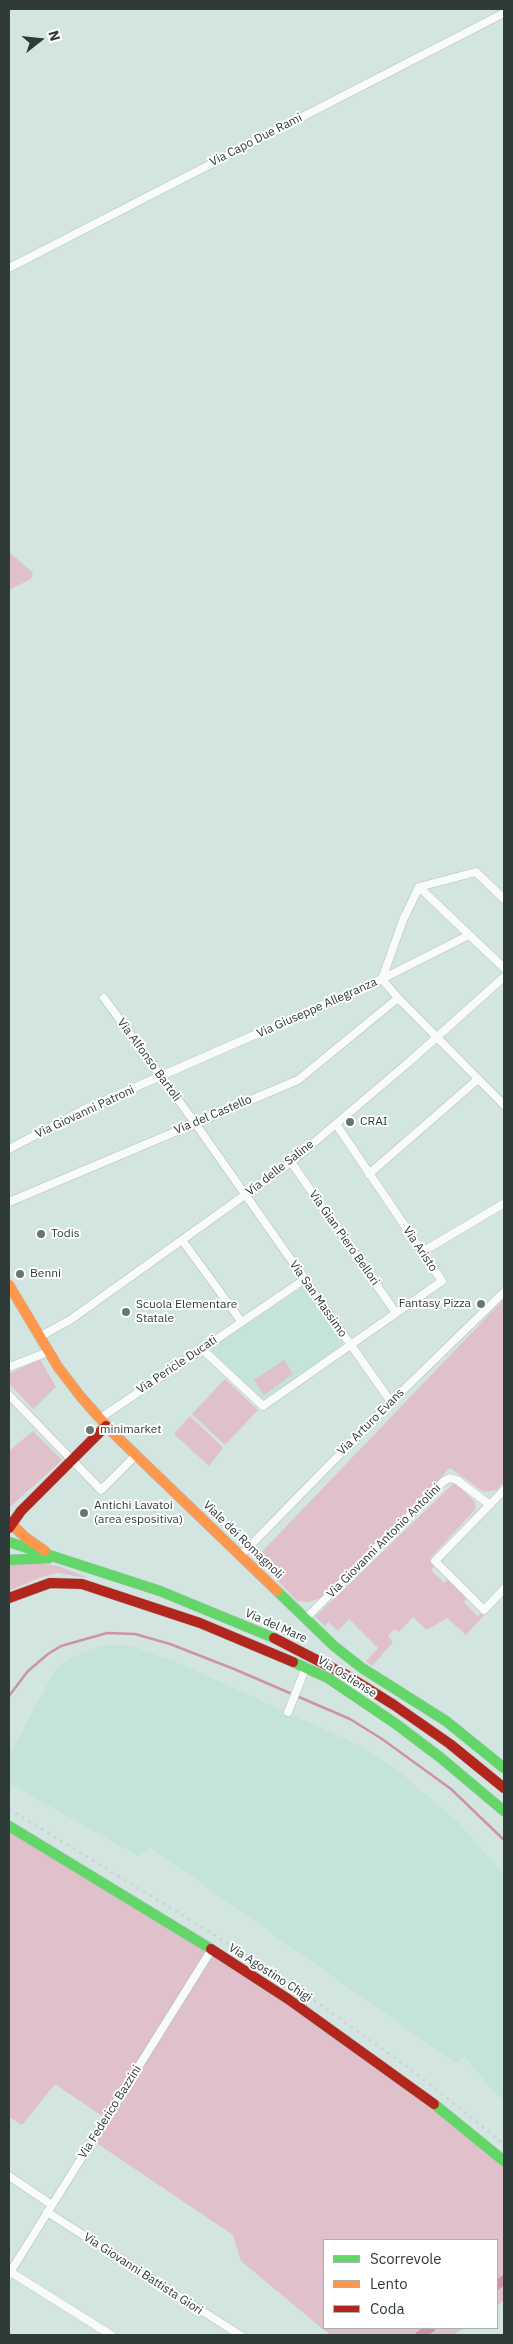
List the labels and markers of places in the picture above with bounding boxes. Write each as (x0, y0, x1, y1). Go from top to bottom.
place label: CRAI (360, 1115, 388, 1129)
marker: CRAI (344, 1116, 356, 1128)
place label: Todis (51, 1227, 80, 1241)
marker: Todis (35, 1228, 47, 1240)
place label: Benni (30, 1267, 61, 1281)
marker: Benni (14, 1268, 26, 1280)
place label: Fantasy Pizza (399, 1297, 471, 1311)
place label: Scuola Elementare Statale (136, 1298, 237, 1326)
marker: Fantasy Pizza (475, 1298, 487, 1310)
marker: Scuola Elementare Statale (120, 1306, 132, 1318)
place label: minimarket (100, 1423, 161, 1437)
marker: minimarket (84, 1424, 96, 1436)
place label: Antichi Lavatoi (area espositiva) (94, 1499, 183, 1527)
marker: Antichi Lavatoi (area espositiva) (78, 1507, 90, 1519)

